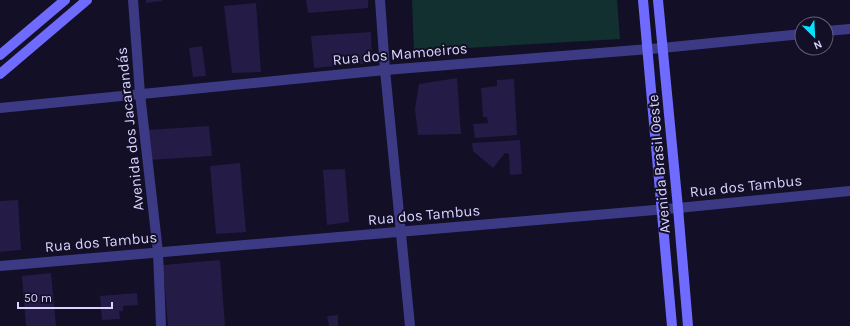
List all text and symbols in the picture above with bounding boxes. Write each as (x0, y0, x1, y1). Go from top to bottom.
north arrow (794, 16, 834, 56)
text: N (812, 37, 824, 52)
street label: Rua dos Mamoeiros (332, 39, 468, 69)
street label: Avenida dos Jacarandás (112, 46, 148, 212)
street label: Avenida Brasil Oeste (644, 94, 674, 234)
street label: Rua dos Tambus (689, 171, 803, 201)
street label: Rua dos Tambus (367, 201, 481, 229)
street label: Rua dos Tambus (44, 228, 158, 256)
scale bar (18, 284, 112, 310)
text: 50 m (24, 291, 52, 305)

